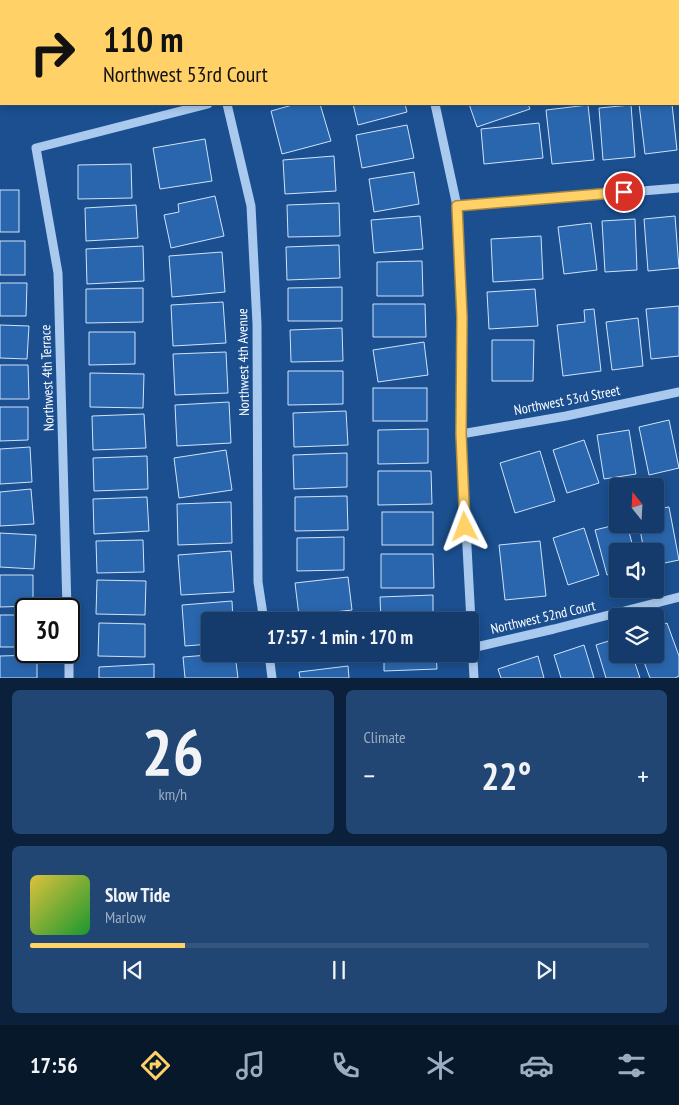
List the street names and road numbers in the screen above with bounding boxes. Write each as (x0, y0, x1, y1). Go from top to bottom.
street label: Northwest 4th Avenue (233, 308, 253, 416)
street label: Northwest 4th Terrace (36, 324, 58, 432)
street label: Northwest 53rd Street (512, 381, 622, 419)
street label: Northwest 52nd Court (489, 596, 597, 638)

